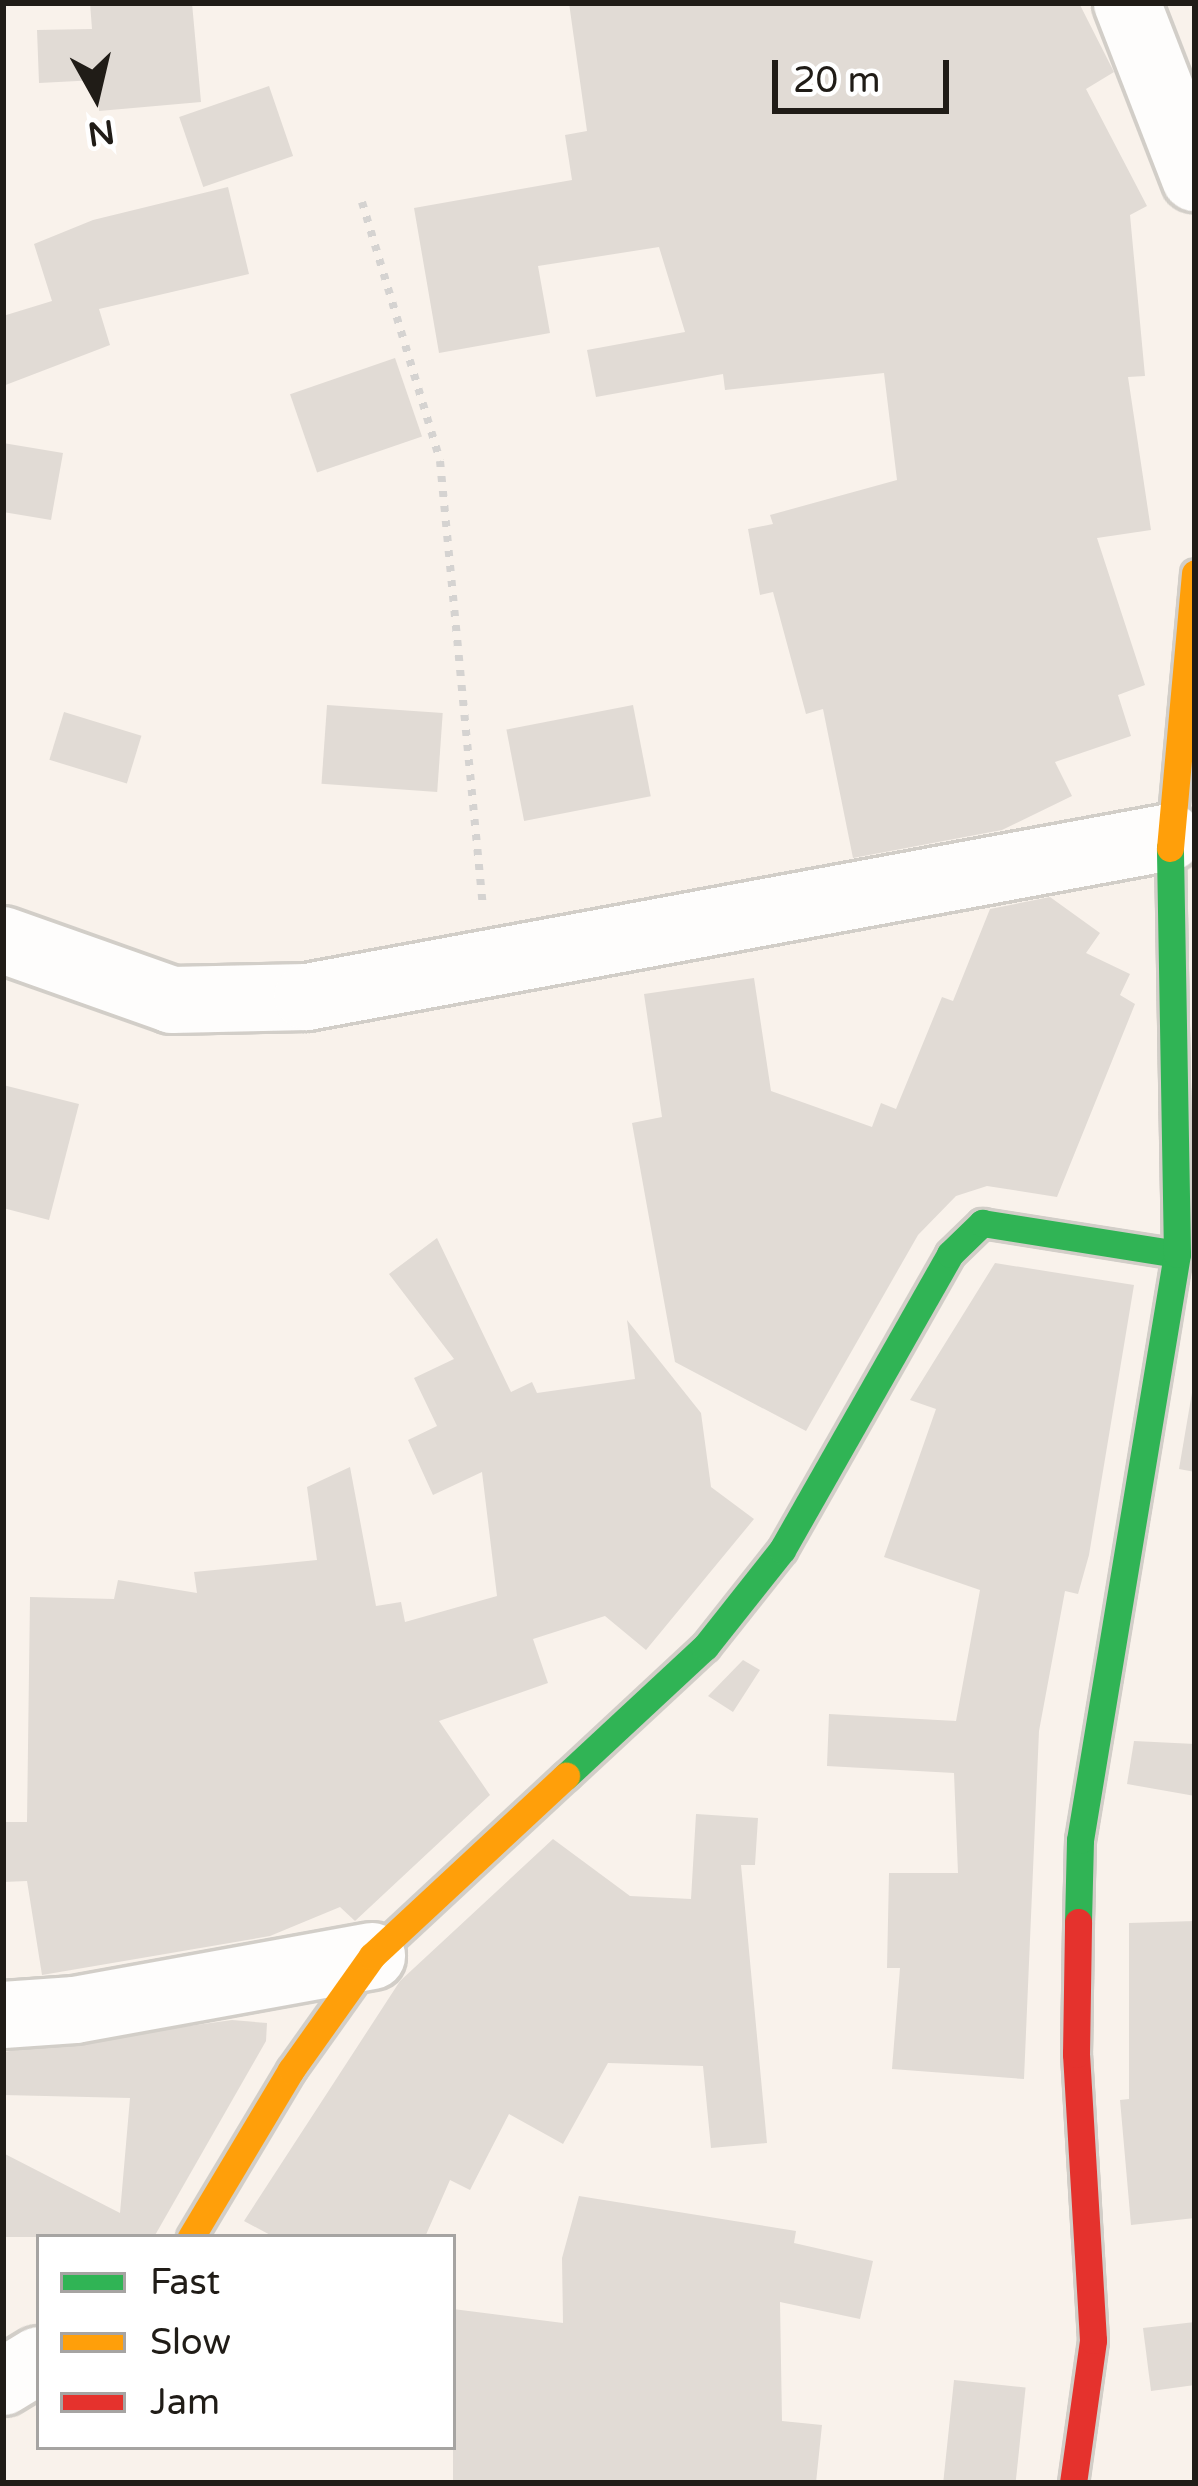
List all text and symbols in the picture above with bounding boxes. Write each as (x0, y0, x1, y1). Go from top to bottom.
north arrow (36, 36, 156, 156)
scale bar (778, 36, 955, 110)
text: 20 m (793, 59, 881, 102)
text: N (85, 111, 117, 153)
legend (36, 2234, 456, 2450)
text: Fast (150, 2261, 220, 2304)
text: Slow (150, 2321, 231, 2364)
text: Jam (150, 2381, 220, 2424)

